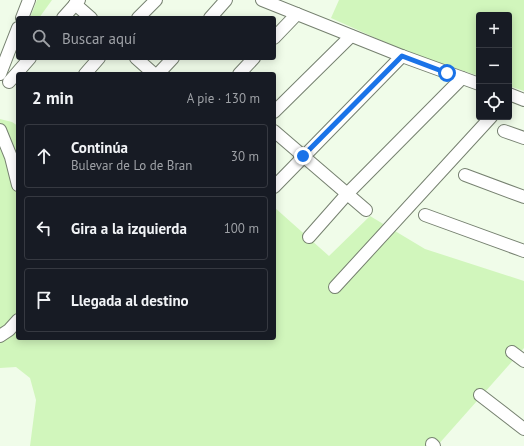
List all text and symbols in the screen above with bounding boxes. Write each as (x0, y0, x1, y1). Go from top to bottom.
map controls (476, 12, 512, 120)
button: + (476, 12, 512, 48)
search box (16, 16, 276, 60)
icon: search (30, 27, 52, 49)
text: Buscar aquí (62, 29, 136, 48)
button: − (476, 48, 512, 84)
route start (438, 64, 456, 82)
button: locate (476, 84, 512, 120)
text: 2 min (32, 87, 73, 109)
text: A pie · 130 m (187, 90, 260, 107)
text: Continúa (71, 138, 128, 157)
icon: ahead (33, 145, 55, 167)
route end (294, 147, 312, 165)
text: 30 m (231, 148, 259, 165)
text: Bulevar de Lo de Bran (71, 157, 192, 174)
icon: left (33, 217, 55, 239)
text: Gira a la izquierda (71, 219, 187, 238)
text: 100 m (224, 220, 259, 237)
icon: arrive (33, 289, 55, 311)
text: Llegada al destino (71, 291, 189, 310)

